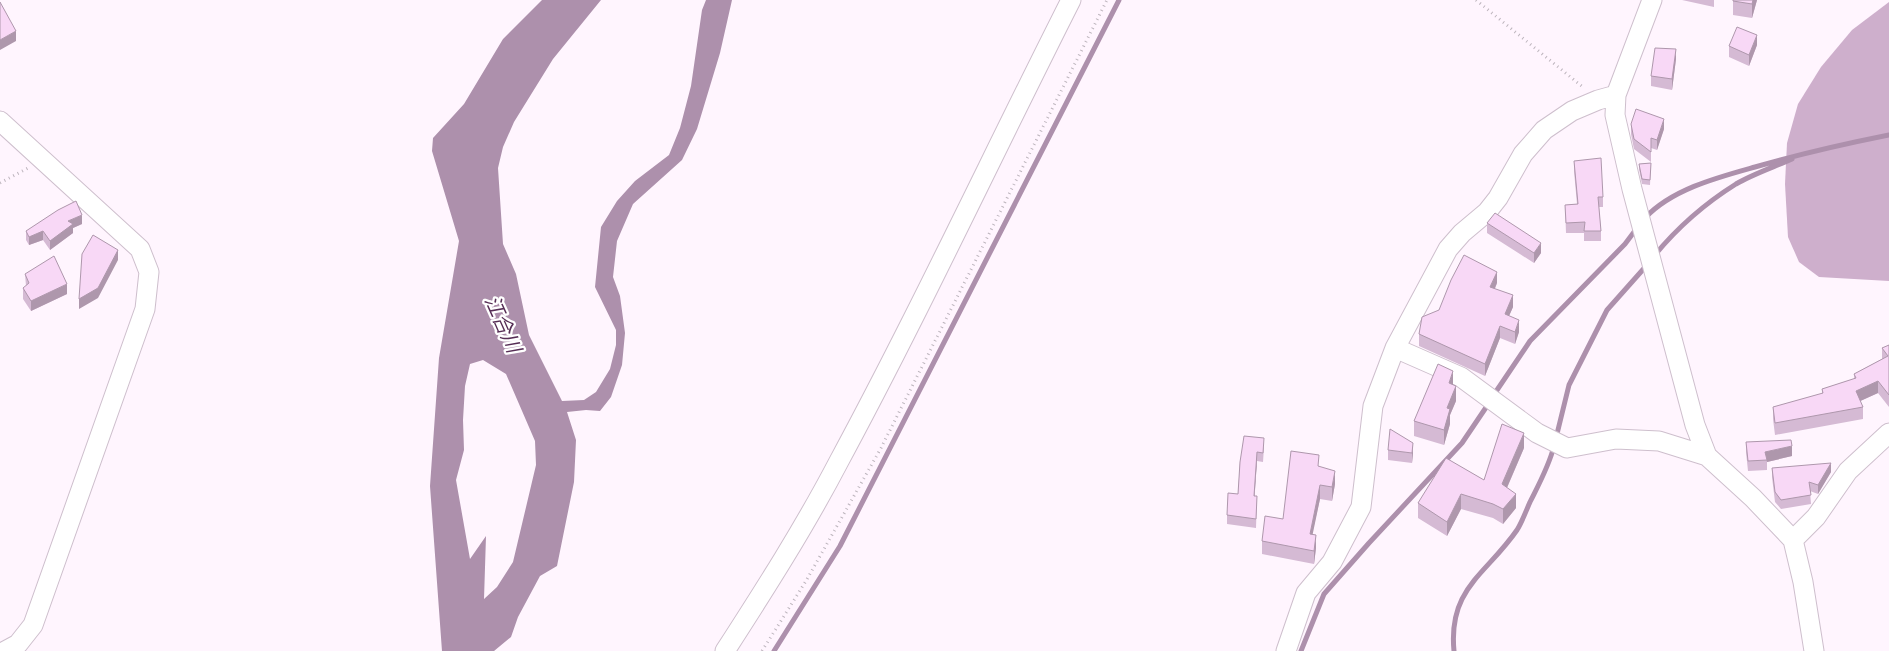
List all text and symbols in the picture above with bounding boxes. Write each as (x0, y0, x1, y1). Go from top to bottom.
water label: 江合川 (481, 293, 525, 358)

